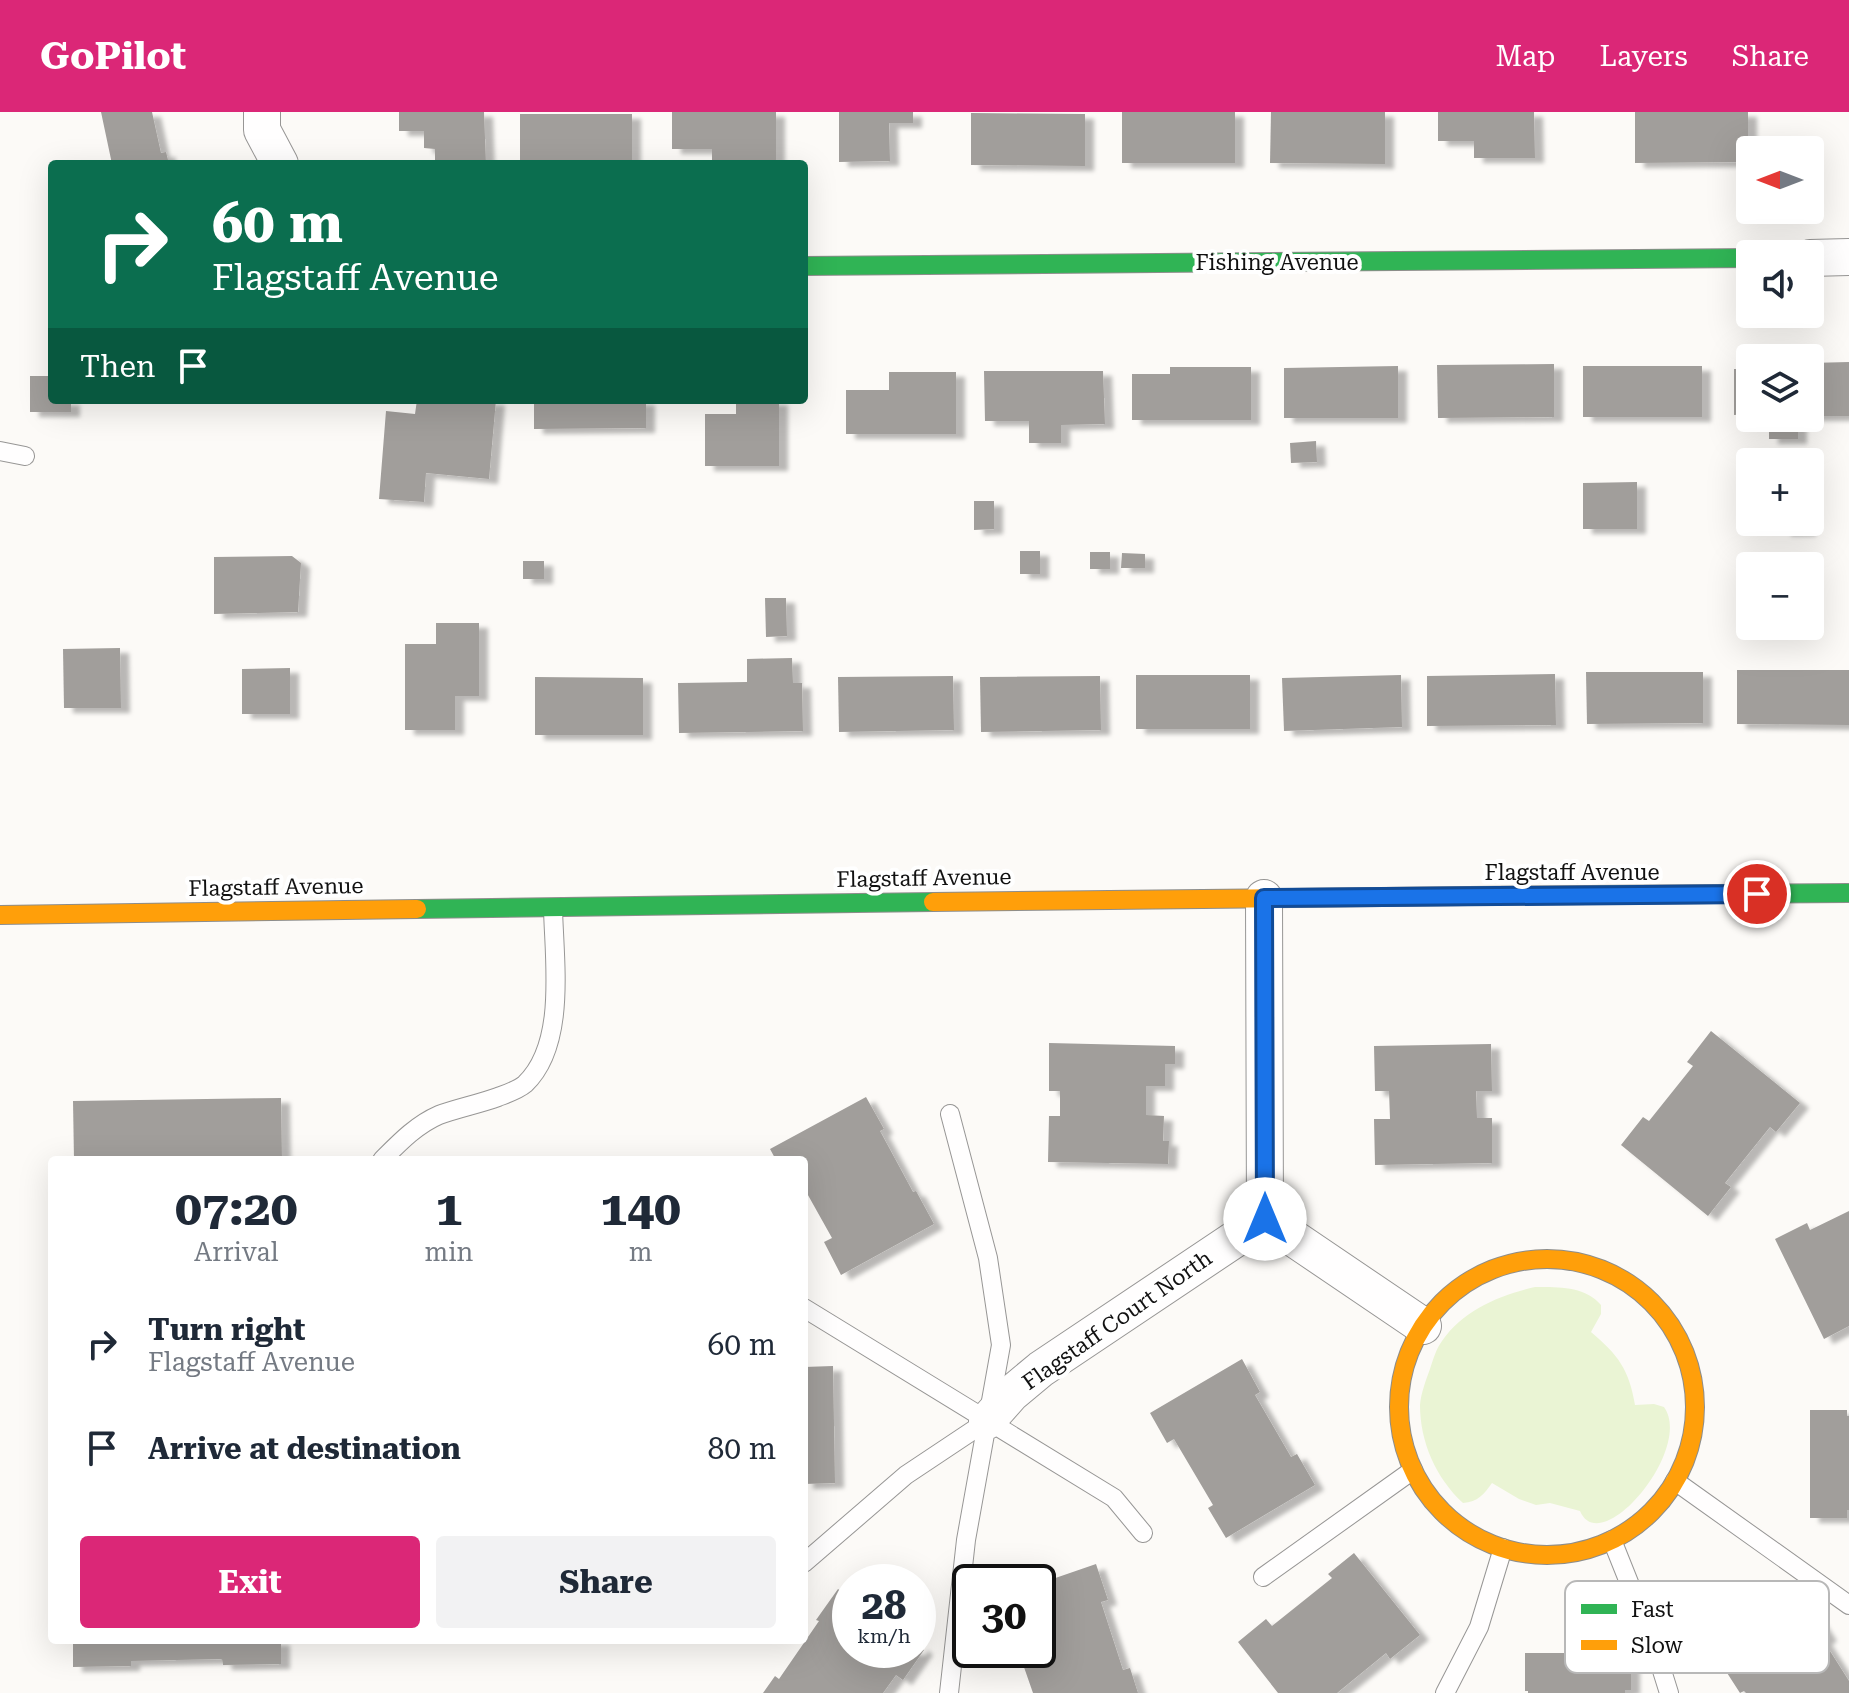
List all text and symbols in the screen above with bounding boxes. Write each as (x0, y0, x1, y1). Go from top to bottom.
text: GoPilot (40, 34, 186, 78)
text: Map (1496, 40, 1555, 73)
text: Layers (1599, 40, 1688, 73)
text: Share (1732, 40, 1809, 73)
north arrow (1736, 136, 1824, 224)
map controls (1736, 136, 1824, 640)
text: 60 m (212, 190, 343, 256)
icon: right (80, 192, 184, 296)
button: sound (1736, 240, 1824, 328)
street label: Fishing Avenue (1195, 250, 1359, 275)
text: Flagstaff Avenue (212, 257, 499, 299)
icon: arrive (171, 344, 215, 388)
button: layers (1736, 344, 1824, 432)
text: Then (80, 349, 155, 384)
button: + (1736, 448, 1824, 536)
button: − (1736, 552, 1824, 640)
street label: Flagstaff Avenue (1484, 860, 1660, 885)
pin (1723, 860, 1791, 928)
street label: Flagstaff Avenue (836, 864, 1012, 892)
icon: arrive (1735, 872, 1779, 916)
street label: Flagstaff Avenue (188, 873, 364, 901)
position arrow (1223, 1177, 1307, 1261)
text: 07:20 (175, 1181, 298, 1237)
text: 1 (435, 1181, 462, 1237)
text: 140 (600, 1181, 681, 1237)
text: Arrival (194, 1237, 279, 1267)
text: min (425, 1237, 473, 1267)
text: m (629, 1237, 653, 1267)
street label: Flagstaff Court North (1018, 1245, 1216, 1395)
text: Turn right (148, 1312, 305, 1347)
icon: right (80, 1322, 124, 1366)
text: 60 m (707, 1327, 776, 1362)
text: Flagstaff Avenue (148, 1347, 355, 1377)
icon: arrive (80, 1426, 124, 1470)
text: Arrive at destination (148, 1431, 461, 1466)
text: 80 m (707, 1431, 776, 1466)
button: Exit (80, 1536, 420, 1628)
button: Share (436, 1536, 776, 1628)
speed limit sign: 30 (952, 1564, 1056, 1668)
legend (1565, 1581, 1829, 1673)
text: 28 (862, 1582, 906, 1629)
text: Fast (1631, 1597, 1674, 1622)
text: km/h (857, 1624, 911, 1648)
text: Slow (1631, 1633, 1684, 1658)

